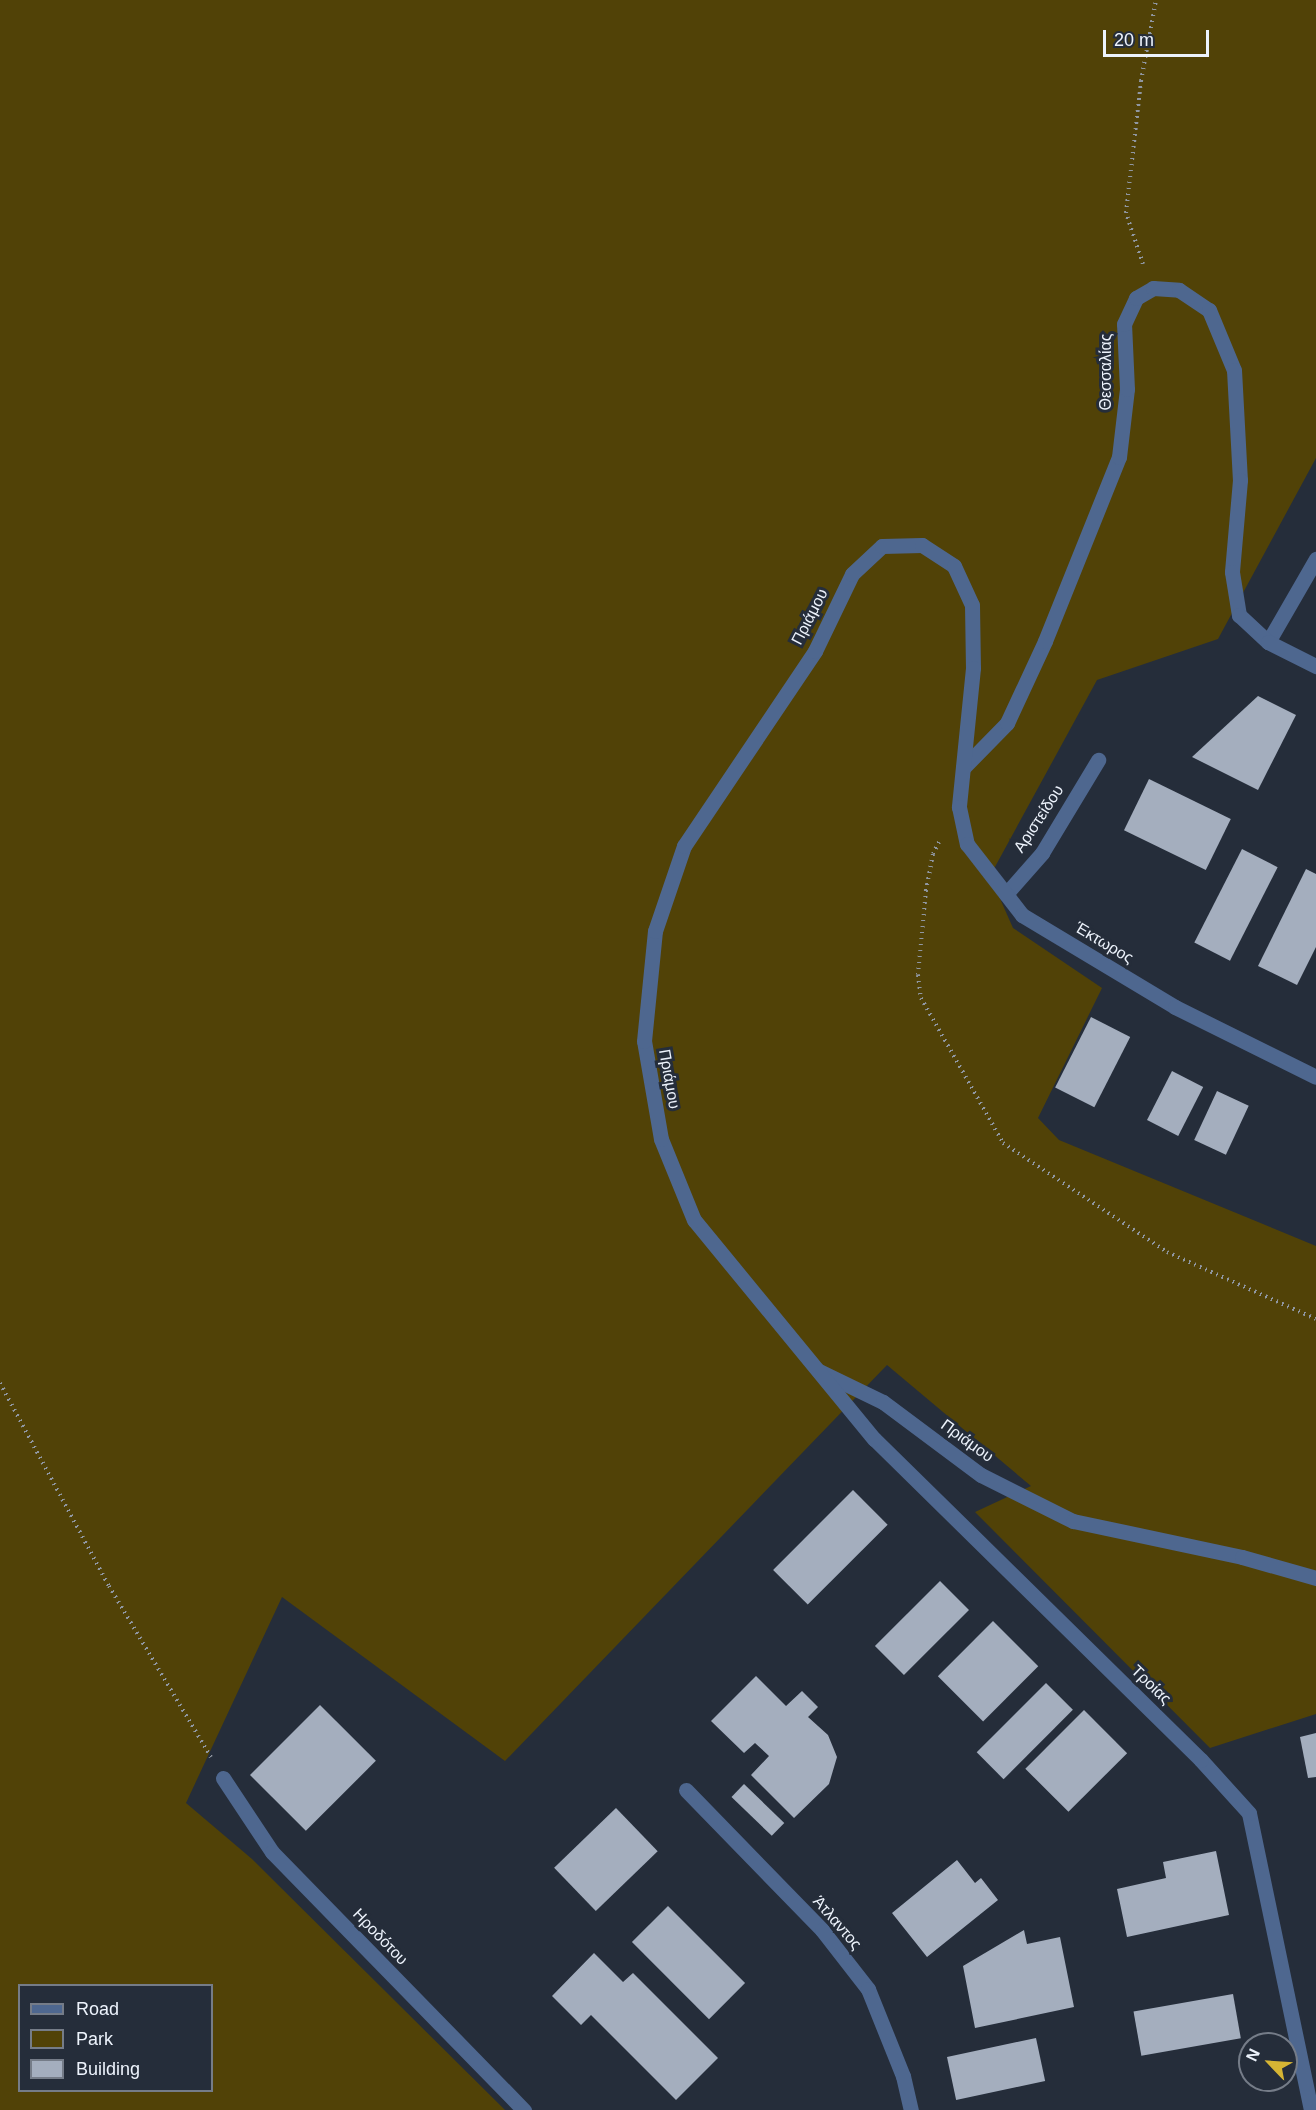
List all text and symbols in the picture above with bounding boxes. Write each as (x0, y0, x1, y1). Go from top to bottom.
scale bar (1106, 18, 1212, 56)
text: 20 m (1114, 30, 1154, 50)
street label: Θεσσαλίας (1096, 333, 1116, 411)
street label: Πριάμου (788, 586, 832, 648)
street label: Αριστείδου (1010, 782, 1068, 856)
street label: Έκτωρος (1071, 918, 1137, 968)
street label: Πριάμου (654, 1048, 684, 1110)
street label: Πριάμου (937, 1416, 997, 1466)
street label: Τροίας (1127, 1661, 1175, 1709)
street label: Άτλαντος (809, 1892, 865, 1954)
street label: Ηροδότου (348, 1905, 412, 1969)
legend (18, 1984, 213, 2092)
text: Road (76, 1999, 119, 2019)
text: Park (76, 2029, 113, 2049)
north arrow (1238, 2032, 1298, 2092)
text: N (1243, 2046, 1263, 2064)
text: Building (76, 2059, 140, 2079)

